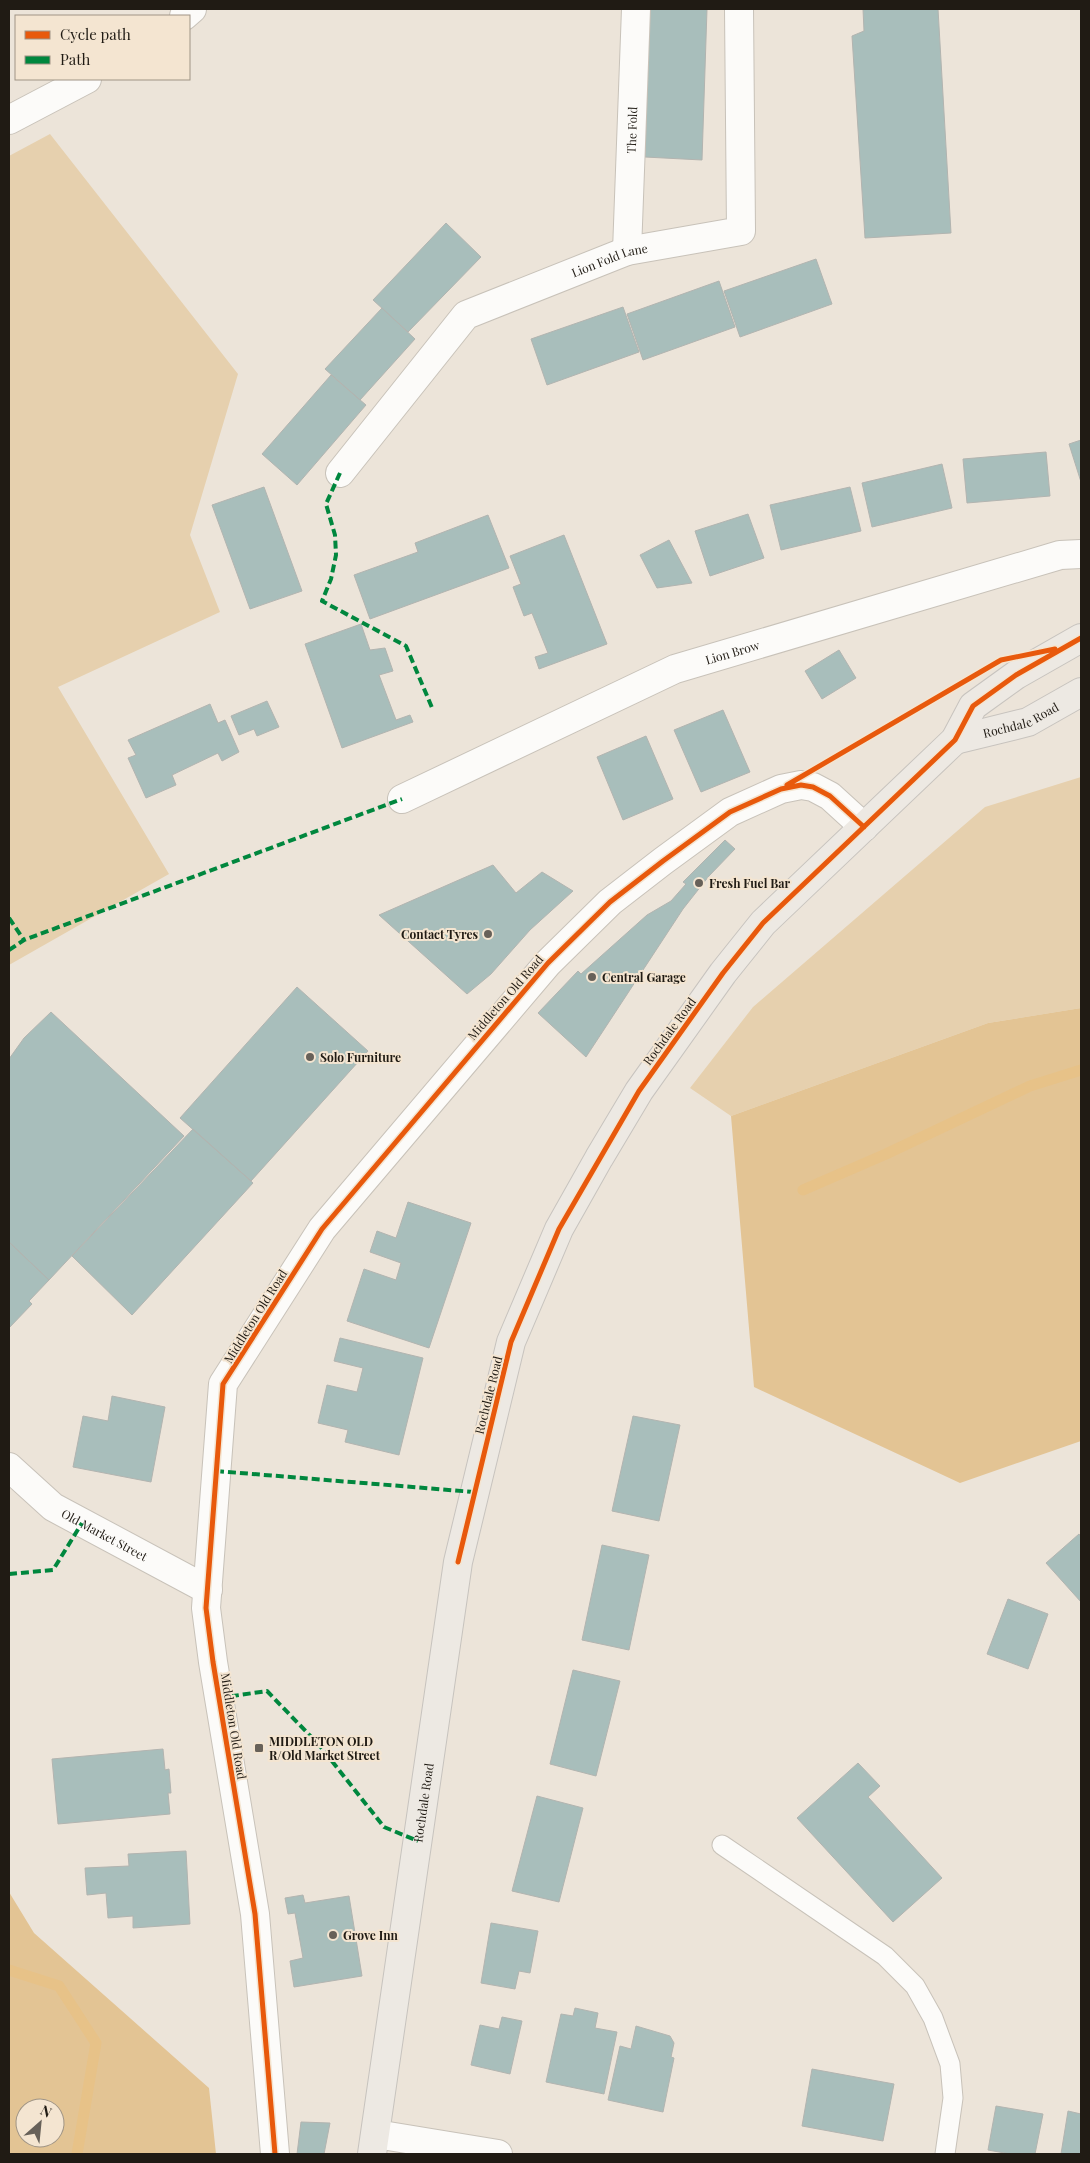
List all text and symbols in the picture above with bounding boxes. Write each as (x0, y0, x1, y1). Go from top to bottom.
legend (15, 15, 190, 80)
text: Cycle path (60, 24, 131, 44)
text: Path (60, 49, 90, 69)
street label: The Fold (623, 106, 640, 154)
street label: Lion Fold Lane (569, 240, 649, 280)
street label: Lion Brow (703, 636, 762, 668)
street label: Rochdale Road (981, 698, 1061, 741)
place label: Fresh Fuel Bar (709, 875, 790, 891)
marker: Fresh Fuel Bar (693, 877, 705, 889)
place label: Contact Tyres (401, 926, 478, 942)
marker: Contact Tyres (482, 928, 494, 940)
street label: Middleton Old Road (464, 951, 546, 1043)
place label: Central Garage (602, 969, 686, 985)
marker: Central Garage (586, 971, 598, 983)
street label: Rochdale Road (639, 994, 699, 1068)
place label: Solo Furniture (320, 1049, 401, 1065)
marker: Solo Furniture (304, 1051, 316, 1063)
street label: Middleton Old Road (220, 1266, 290, 1366)
street label: Rochdale Road (471, 1354, 505, 1436)
street label: Old Market Street (59, 1505, 151, 1565)
street label: Middleton Old Road (218, 1672, 250, 1780)
place label: MIDDLETON OLD R/Old Market Street (269, 1733, 381, 1763)
marker: MIDDLETON OLD R/Old Market Street (253, 1742, 265, 1754)
street label: Rochdale Road (409, 1762, 437, 1843)
place label: Grove Inn (343, 1927, 399, 1943)
marker: Grove Inn (327, 1929, 339, 1941)
north arrow (15, 2098, 65, 2148)
text: N (37, 2100, 55, 2122)

